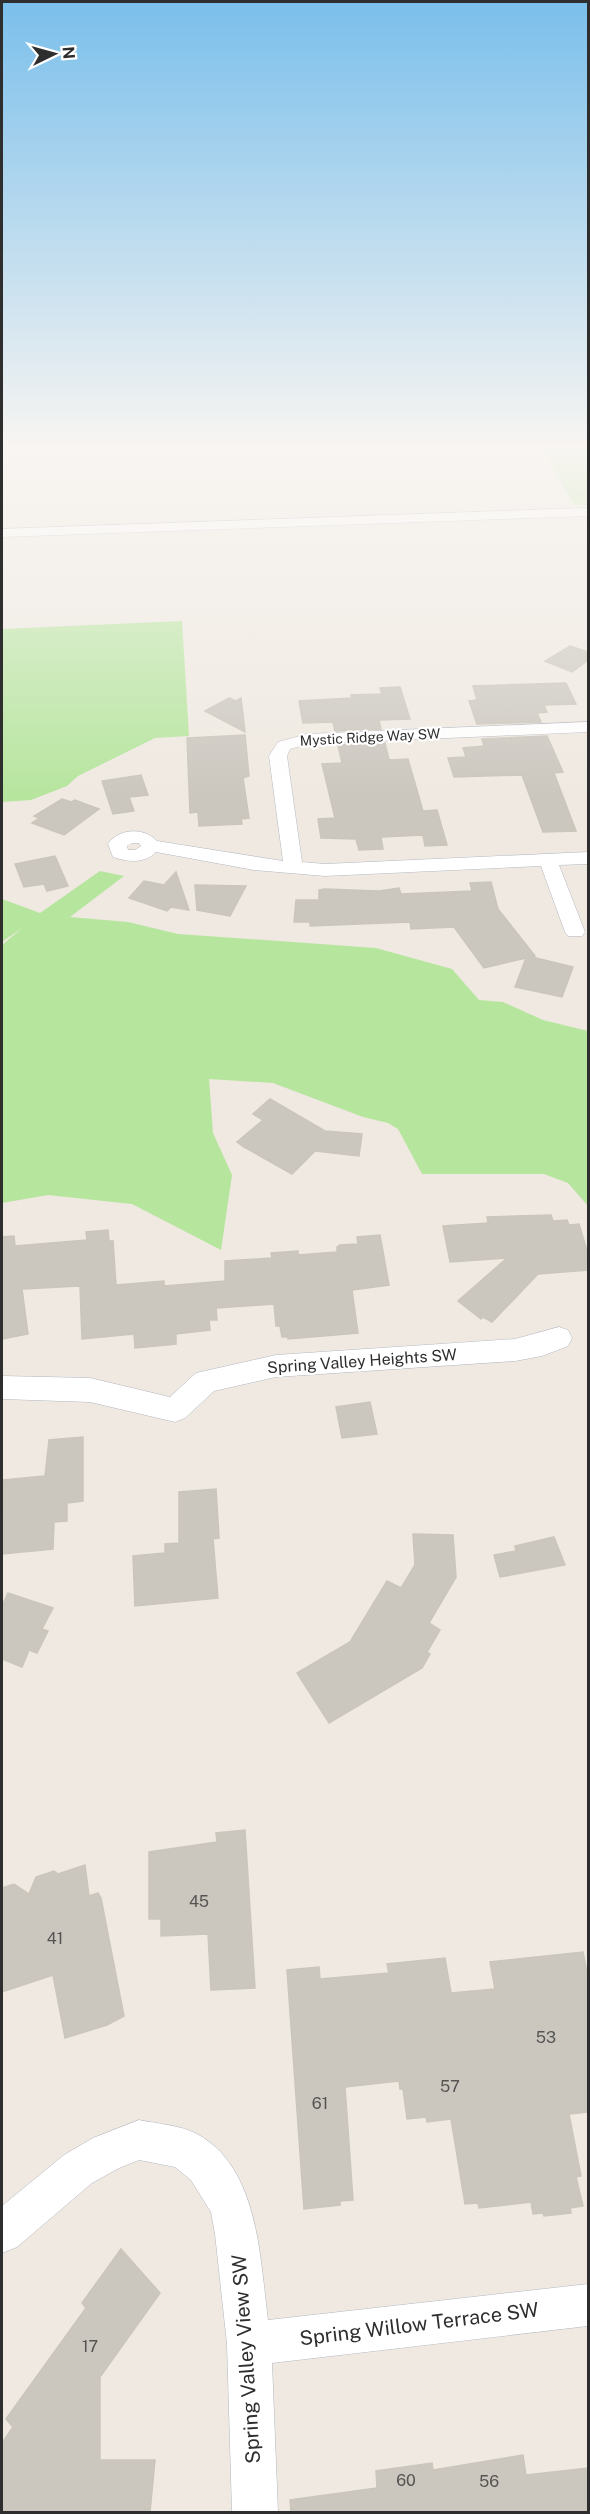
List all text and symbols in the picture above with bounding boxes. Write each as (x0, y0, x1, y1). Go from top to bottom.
north arrow (24, 24, 84, 84)
text: N (58, 46, 78, 60)
street label: Mystic Ridge Way SW (299, 725, 441, 749)
street label: Spring Valley Heights SW (266, 1345, 458, 1377)
house number: 45 (189, 1892, 209, 1911)
house number: 41 (47, 1929, 63, 1948)
house number: 53 (536, 2028, 556, 2047)
house number: 57 (440, 2077, 460, 2096)
house number: 61 (312, 2094, 328, 2113)
street label: Spring Valley View SW (227, 2253, 265, 2465)
street label: Spring Willow Terrace SW (298, 2297, 540, 2351)
house number: 17 (82, 2337, 98, 2356)
house number: 60 (396, 2471, 416, 2490)
house number: 56 (479, 2472, 499, 2491)

